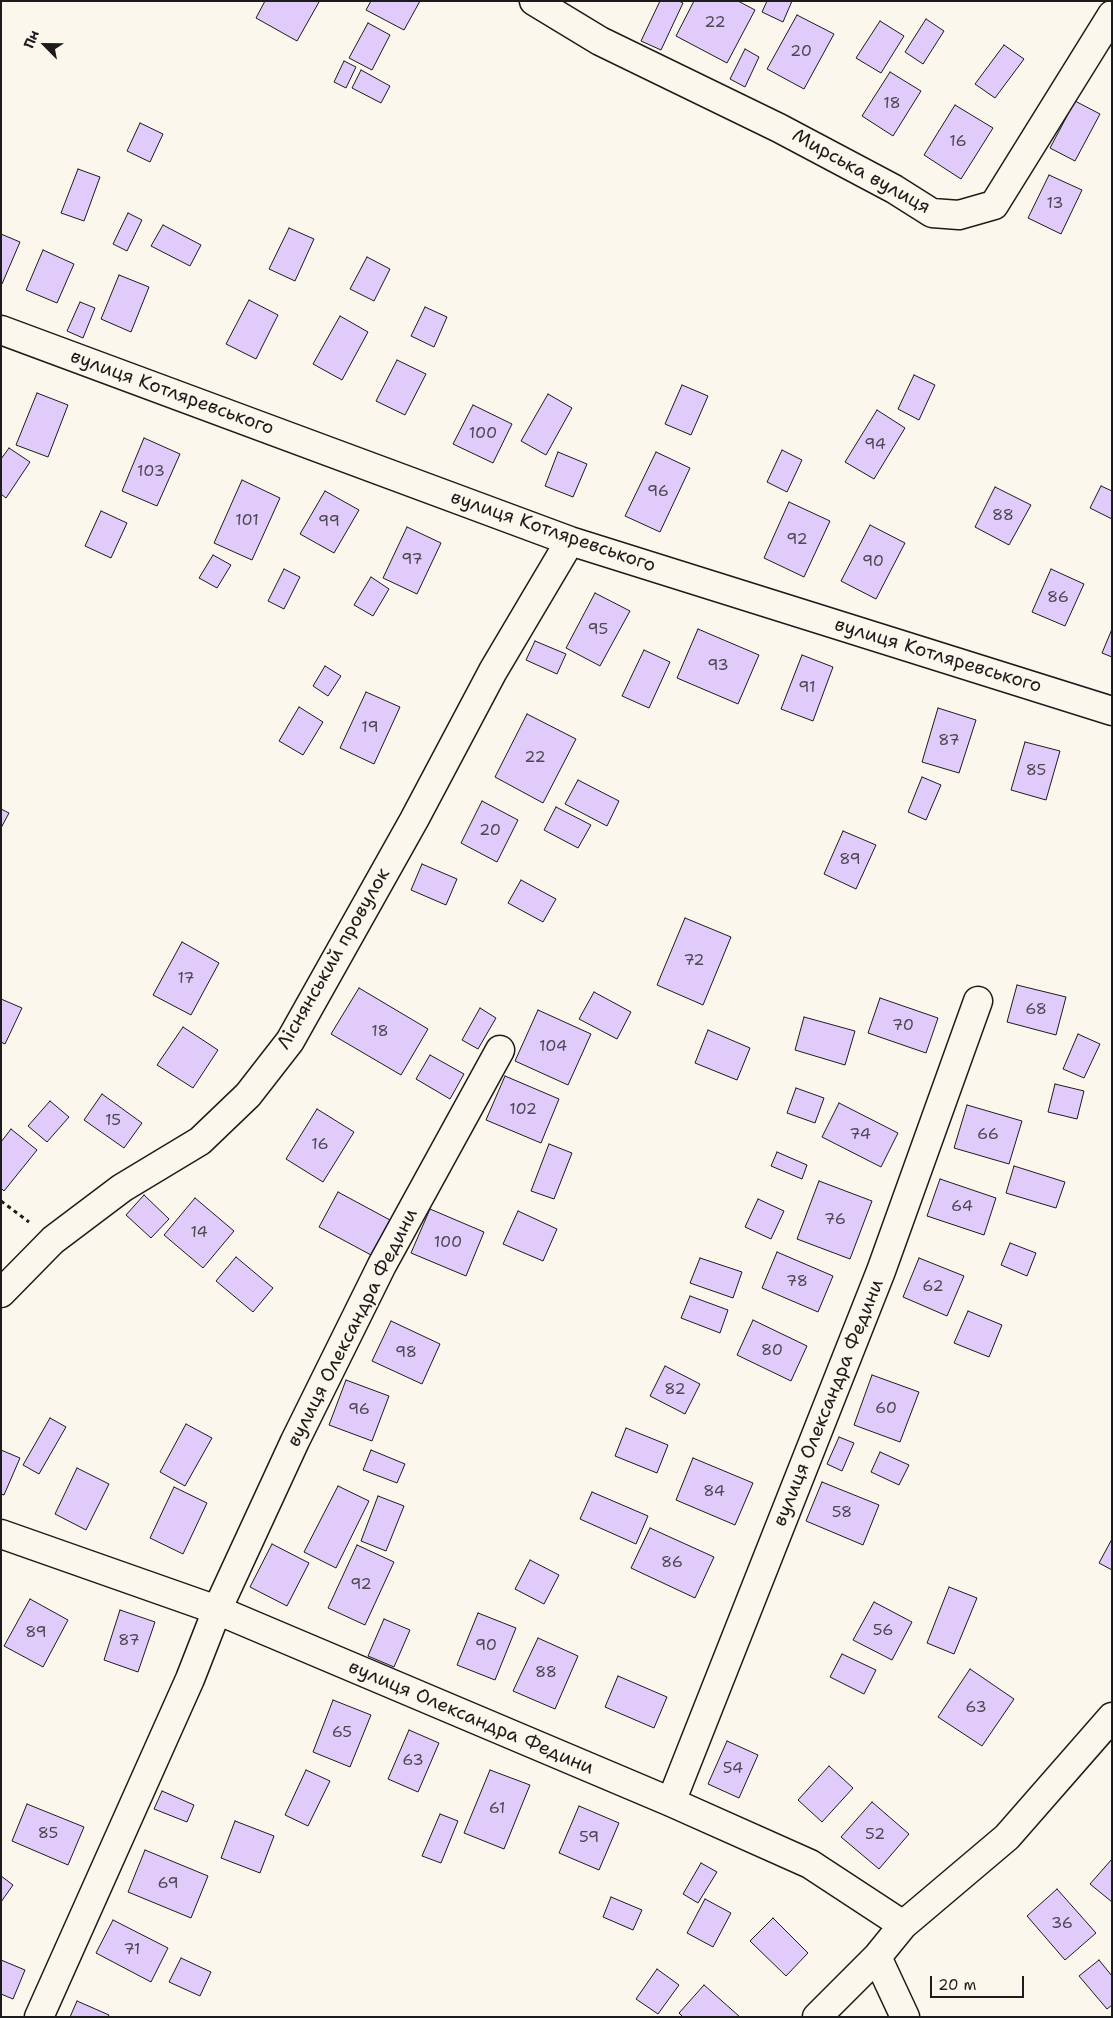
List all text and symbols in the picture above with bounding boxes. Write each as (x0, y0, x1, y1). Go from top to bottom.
house number: 22 (704, 13, 726, 33)
north arrow (20, 20, 70, 70)
text: Пн (19, 27, 43, 51)
house number: 20 (790, 42, 812, 62)
house number: 18 (883, 94, 901, 114)
street label: Мирська вулиця (788, 125, 934, 219)
house number: 16 (949, 132, 967, 152)
house number: 13 (1046, 194, 1064, 214)
street label: вулиця Котляревського (67, 345, 277, 441)
house number: 100 (469, 424, 497, 444)
house number: 94 (864, 435, 886, 455)
house number: 103 (137, 462, 165, 482)
house number: 96 (647, 482, 669, 502)
street label: вулиця Котляревського (448, 486, 658, 578)
house number: 88 (992, 506, 1014, 526)
house number: 101 (235, 511, 259, 531)
house number: 99 (318, 512, 340, 532)
house number: 92 (786, 530, 808, 550)
house number: 97 (401, 550, 423, 570)
house number: 90 (862, 552, 884, 572)
house number: 86 (1047, 588, 1069, 608)
street label: вулиця Котляревського (832, 614, 1044, 698)
house number: 95 (588, 620, 608, 640)
house number: 93 (707, 656, 729, 676)
house number: 91 (798, 678, 816, 698)
house number: 19 (361, 718, 379, 738)
house number: 87 (938, 731, 960, 751)
house number: 22 (524, 748, 546, 768)
house number: 85 (1026, 761, 1046, 781)
house number: 20 (479, 821, 501, 841)
house number: 89 (839, 850, 861, 870)
street label: Ліснянський провулок (273, 864, 395, 1054)
house number: 72 (683, 951, 705, 971)
house number: 17 (177, 969, 195, 989)
house number: 68 (1025, 1000, 1047, 1020)
house number: 70 (892, 1016, 914, 1036)
house number: 18 (371, 1022, 389, 1042)
house number: 104 (539, 1037, 567, 1057)
house number: 102 (509, 1100, 537, 1120)
house number: 15 (105, 1111, 121, 1131)
house number: 74 (849, 1125, 871, 1145)
house number: 66 (977, 1125, 999, 1145)
house number: 16 (311, 1135, 329, 1155)
house number: 64 (951, 1197, 973, 1217)
street label: вулиця Олександра Федини (283, 1205, 423, 1451)
house number: 76 (824, 1210, 846, 1230)
house number: 14 (190, 1223, 208, 1243)
house number: 100 (434, 1233, 462, 1253)
house number: 78 (786, 1272, 808, 1292)
street label: вулиця Олександра Федини (769, 1276, 889, 1530)
house number: 62 (922, 1277, 944, 1297)
house number: 80 (761, 1341, 783, 1361)
house number: 98 (395, 1343, 417, 1363)
house number: 82 (664, 1380, 686, 1400)
house number: 60 (875, 1399, 897, 1419)
house number: 96 (348, 1400, 370, 1420)
house number: 84 (703, 1482, 725, 1502)
house number: 58 (832, 1503, 852, 1523)
house number: 86 (661, 1553, 683, 1573)
house number: 92 (350, 1575, 372, 1595)
house number: 56 (873, 1621, 893, 1641)
house number: 89 (25, 1623, 47, 1643)
house number: 87 (118, 1631, 140, 1651)
house number: 90 (475, 1636, 497, 1656)
street label: вулиця Олександра Федини (345, 1656, 597, 1780)
house number: 88 (535, 1663, 557, 1683)
house number: 63 (965, 1698, 987, 1718)
house number: 65 (332, 1723, 352, 1743)
house number: 63 (402, 1751, 424, 1771)
house number: 54 (723, 1759, 743, 1779)
house number: 61 (489, 1799, 505, 1819)
house number: 85 (38, 1824, 58, 1844)
house number: 52 (865, 1825, 885, 1845)
house number: 59 (579, 1828, 599, 1848)
house number: 69 (157, 1874, 179, 1894)
house number: 36 (1051, 1914, 1073, 1934)
house number: 71 (123, 1940, 141, 1960)
scale bar (933, 1966, 1027, 1998)
text: 20 m (938, 1975, 977, 1995)

